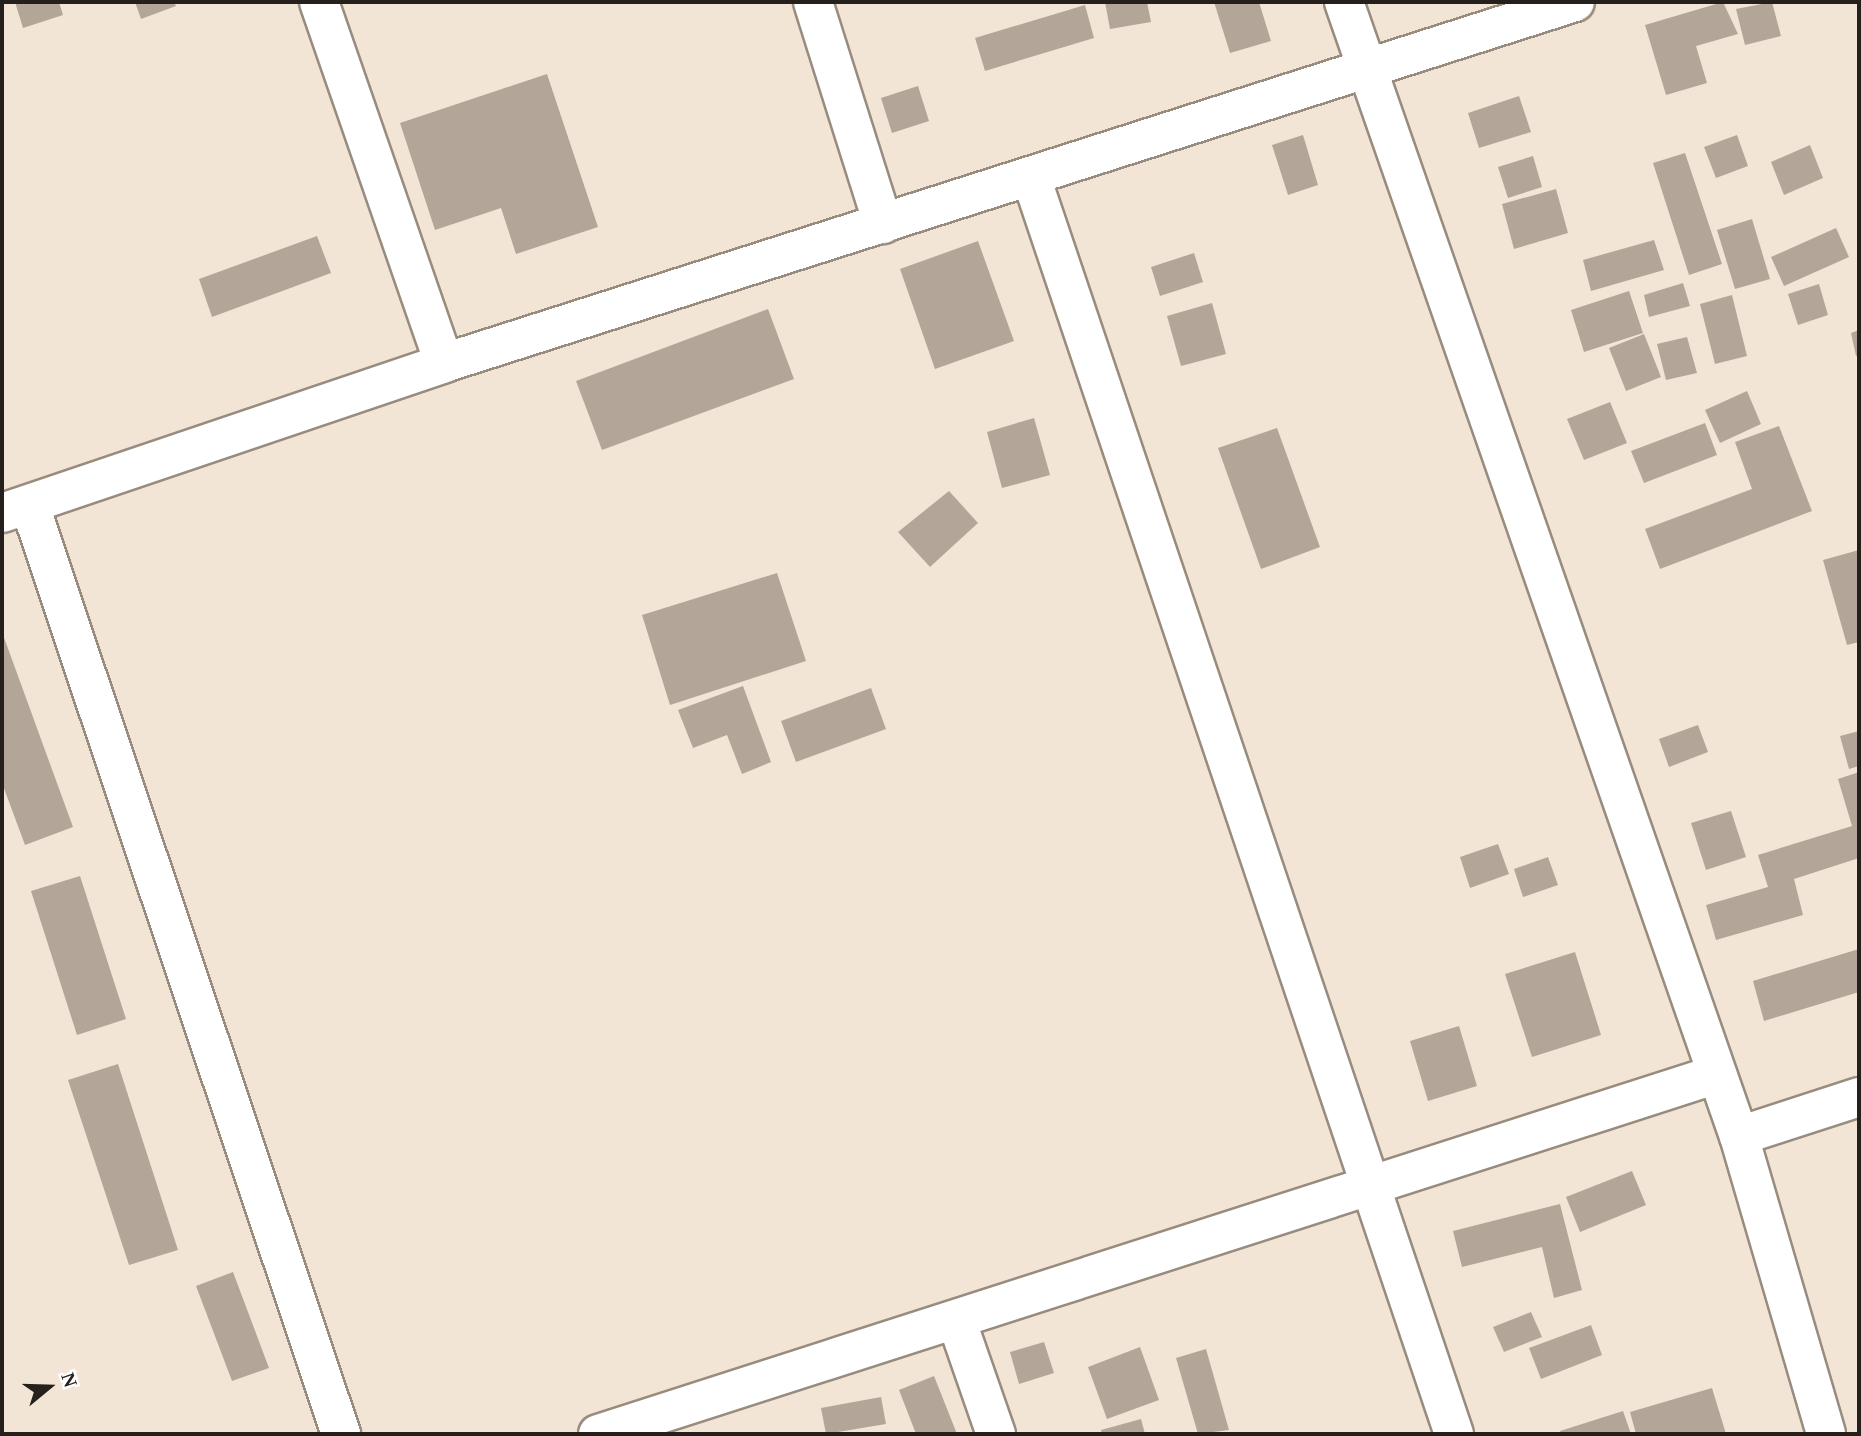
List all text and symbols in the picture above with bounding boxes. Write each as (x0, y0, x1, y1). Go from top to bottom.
north arrow (14, 1352, 84, 1422)
text: N (57, 1370, 81, 1390)

